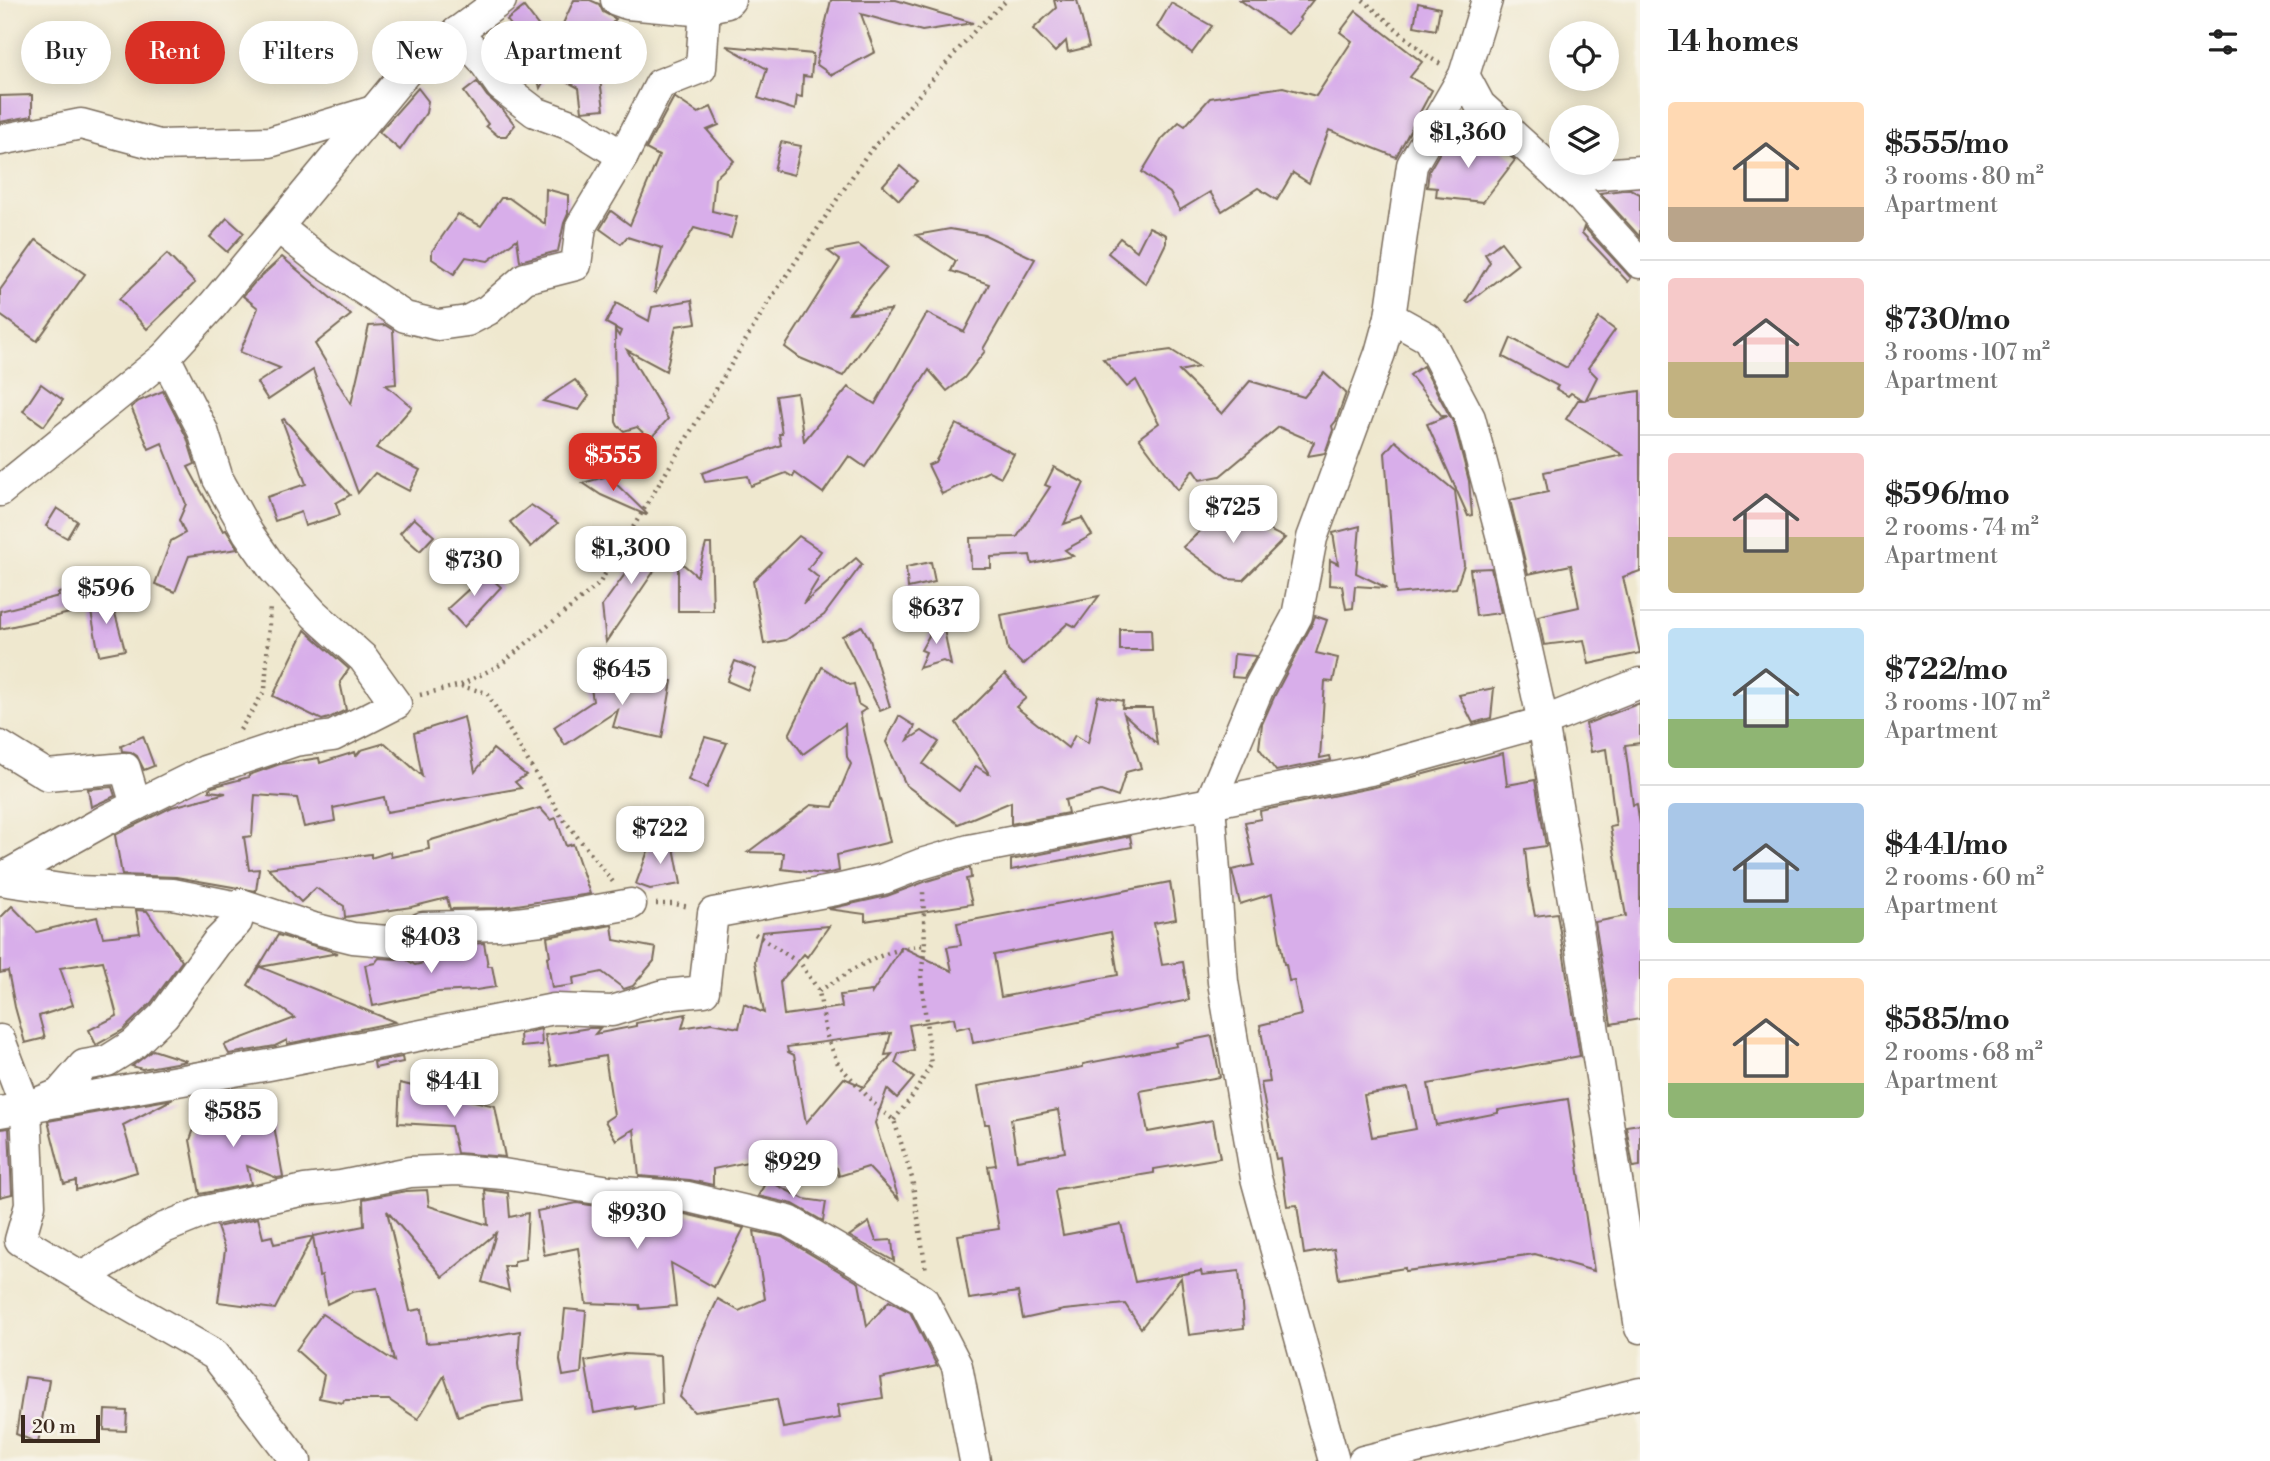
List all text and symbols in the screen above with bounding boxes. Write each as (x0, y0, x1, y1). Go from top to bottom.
chip: Buy (21, 21, 111, 84)
chip: Rent (125, 21, 225, 84)
chip: Filters (239, 21, 358, 84)
chip: New (372, 21, 467, 84)
chip: Apartment (481, 21, 647, 84)
map controls (1549, 21, 1619, 175)
button: locate (1549, 21, 1619, 91)
text: 14 homes (1668, 23, 1799, 61)
icon: filters (2204, 23, 2242, 61)
button: layers (1549, 105, 1619, 175)
pin: $1,360 (1411, 110, 1525, 170)
text: $1,360 (1429, 119, 1507, 147)
text: $555/mo (1885, 125, 2009, 163)
icon: home (1724, 130, 1808, 214)
text: 3 rooms · 80 m² (1885, 163, 2044, 191)
text: Apartment (1885, 191, 1998, 219)
text: $730/mo (1885, 301, 2011, 339)
icon: home (1724, 306, 1808, 390)
text: 3 rooms · 107 m² (1885, 339, 2050, 367)
text: Apartment (1885, 367, 1998, 395)
pin: $555 (572, 434, 654, 493)
text: $555 (585, 442, 641, 470)
text: $596/mo (1885, 476, 2010, 514)
icon: home (1724, 481, 1808, 565)
pin: $725 (1192, 486, 1274, 545)
text: $725 (1205, 494, 1261, 522)
text: 2 rooms · 74 m² (1885, 514, 2039, 542)
pin: $1,300 (574, 526, 688, 586)
text: $1,300 (591, 535, 671, 563)
pin: $730 (433, 538, 515, 598)
text: Apartment (1885, 542, 1998, 570)
text: $730 (445, 547, 503, 575)
pin: $596 (65, 566, 147, 626)
text: $596 (78, 575, 134, 603)
pin: $637 (895, 586, 977, 646)
text: $637 (908, 595, 964, 623)
pin: $645 (581, 648, 663, 707)
text: $722/mo (1885, 651, 2008, 689)
text: $645 (593, 656, 651, 684)
icon: home (1724, 656, 1808, 740)
text: 3 rooms · 107 m² (1885, 689, 2050, 717)
text: Apartment (1885, 717, 1998, 745)
pin: $722 (619, 806, 701, 866)
text: $722 (632, 815, 688, 843)
text: $441/mo (1885, 826, 2008, 864)
icon: home (1724, 831, 1808, 915)
text: 2 rooms · 60 m² (1885, 864, 2044, 892)
text: Apartment (1885, 892, 1998, 920)
pin: $403 (390, 916, 472, 975)
text: $403 (401, 924, 461, 952)
text: $585/mo (1885, 1001, 2010, 1039)
icon: home (1724, 1006, 1808, 1090)
text: 2 rooms · 68 m² (1885, 1039, 2043, 1067)
pin: $441 (413, 1060, 495, 1119)
text: Apartment (1885, 1067, 1998, 1095)
text: $441 (426, 1068, 482, 1096)
pin: $585 (192, 1090, 274, 1149)
text: $585 (205, 1098, 261, 1126)
pin: $929 (752, 1140, 834, 1200)
text: $929 (764, 1149, 822, 1177)
pin: $930 (596, 1192, 678, 1251)
text: $930 (608, 1200, 666, 1228)
scale bar (21, 1412, 100, 1444)
text: 20 m (32, 1415, 76, 1439)

